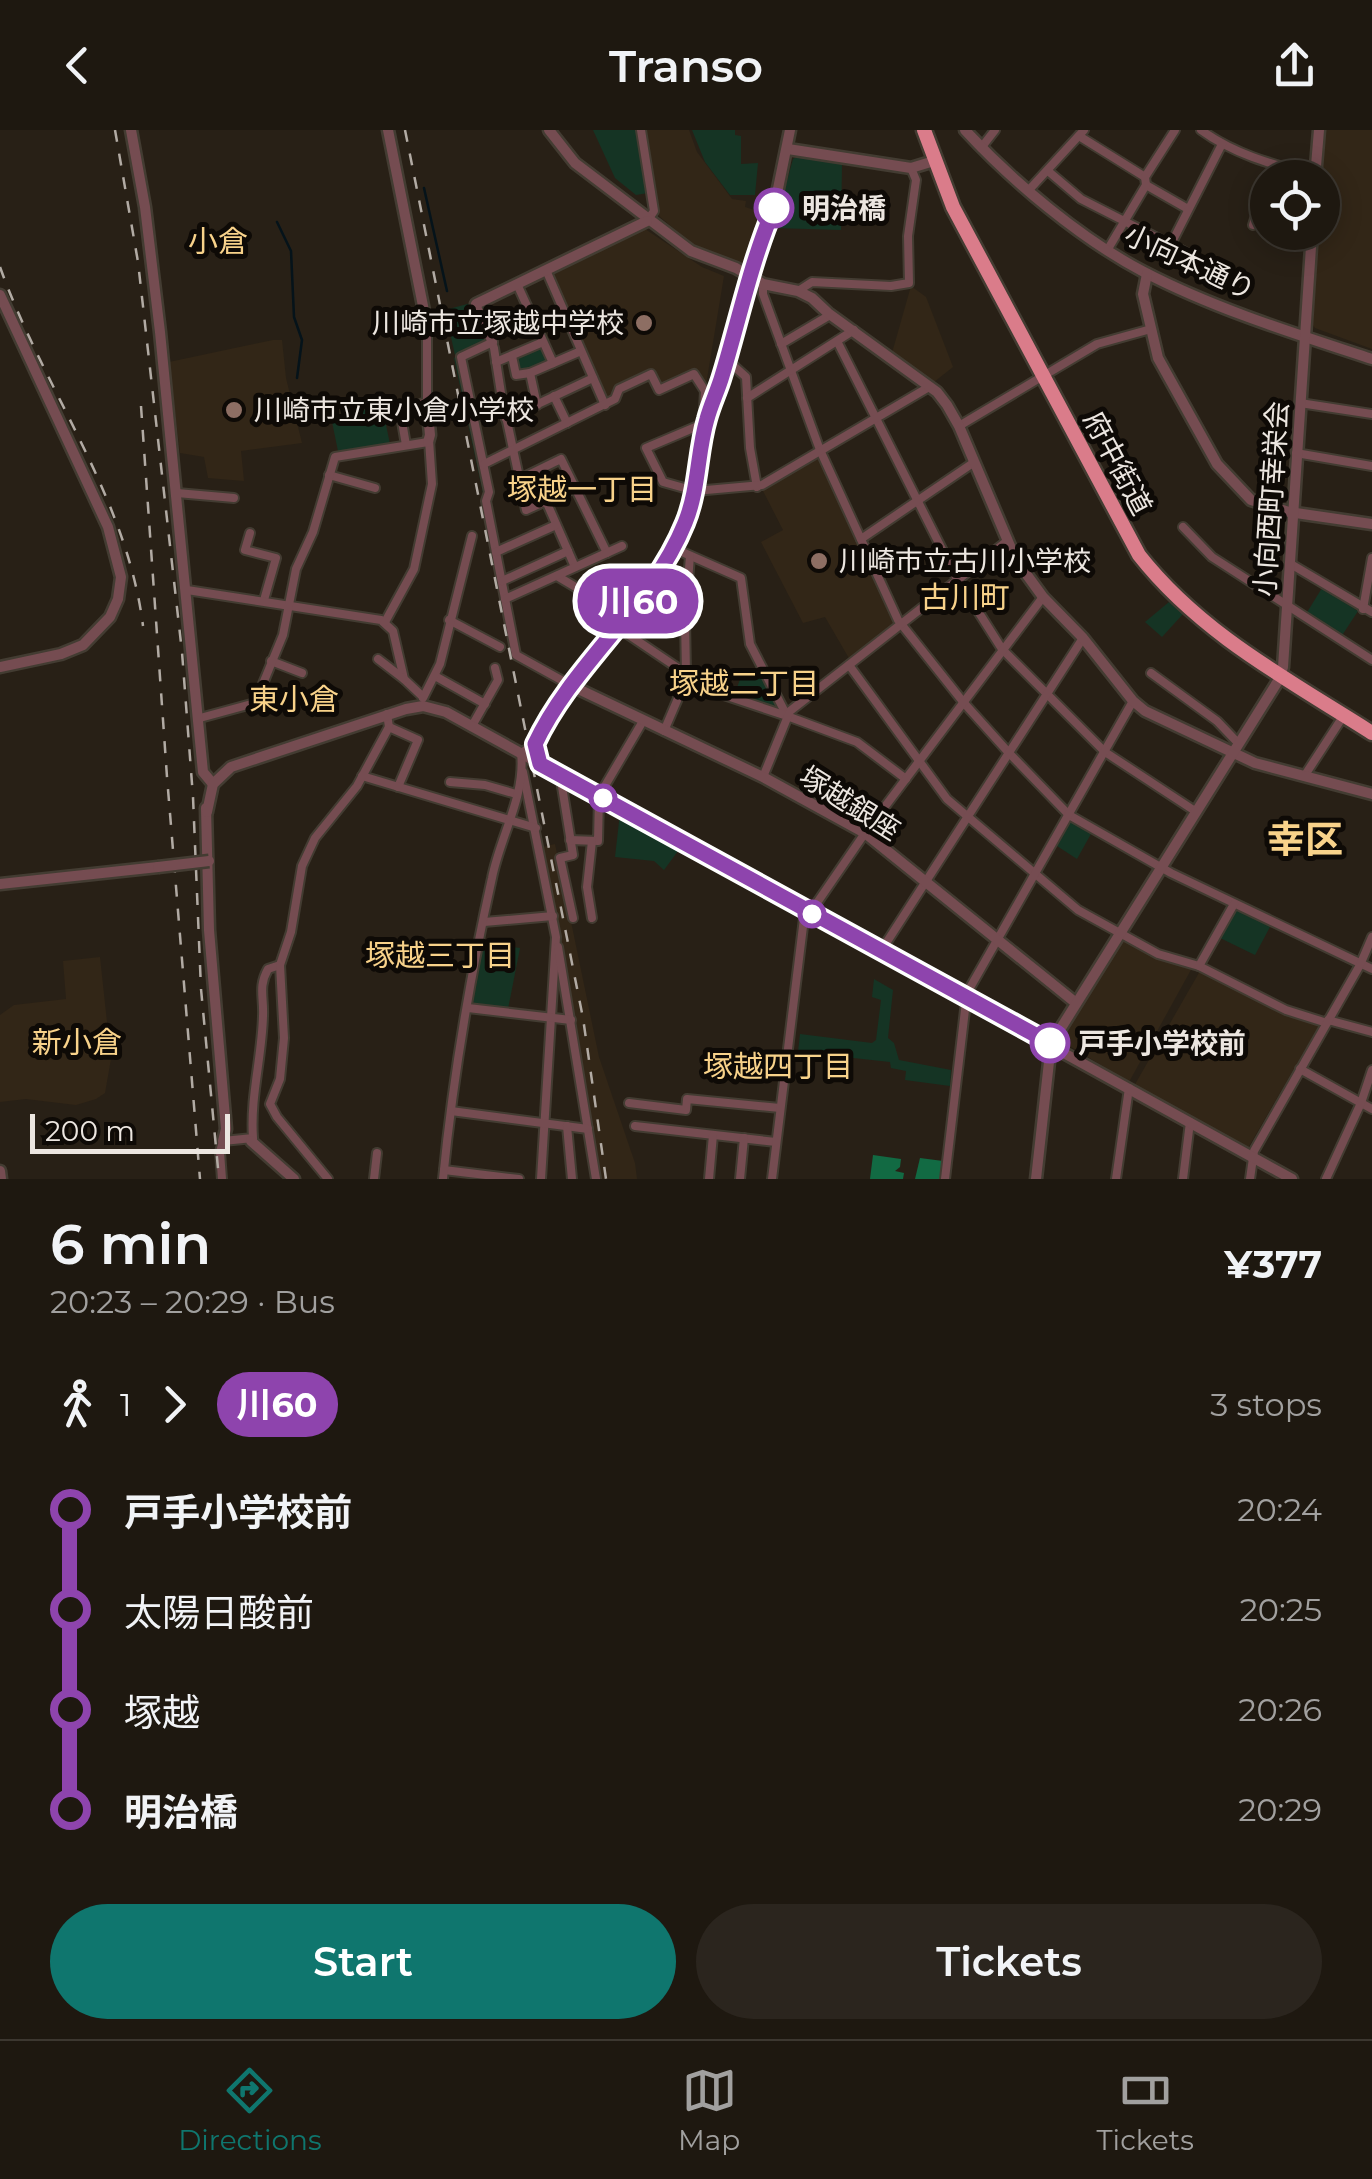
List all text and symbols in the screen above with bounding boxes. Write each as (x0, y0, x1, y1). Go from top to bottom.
icon: back (50, 38, 105, 93)
text: Transo (609, 38, 763, 93)
icon: share (1267, 38, 1322, 93)
map controls (1250, 160, 1340, 250)
button: locate (1250, 160, 1340, 250)
marker: 明治橋 (755, 189, 793, 227)
place label: 明治橋 (802, 191, 886, 225)
street label: 小向本通り (1119, 217, 1261, 307)
district label: 小倉 (188, 223, 248, 260)
place label: 川崎市立塚越中学校 (372, 306, 624, 340)
marker: 川崎市立塚越中学校 (633, 312, 655, 334)
place label: 川崎市立東小倉小学校 (254, 393, 534, 427)
marker: 川崎市立東小倉小学校 (223, 399, 245, 421)
street label: 小向西町幸栄会 (1247, 400, 1295, 598)
street label: 府中街道 (1077, 406, 1159, 520)
district label: 塚越一丁目 (507, 471, 657, 508)
place label: 川崎市立古川小学校 (839, 544, 1091, 578)
marker: 川崎市立古川小学校 (808, 550, 830, 572)
line badge: 川60 (580, 568, 696, 634)
district label: 古川町 (920, 579, 1010, 616)
text: 川60 (597, 580, 679, 623)
district label: 塚越二丁目 (669, 665, 819, 702)
district label: 東小倉 (249, 681, 339, 718)
street label: 塚越銀座 (793, 759, 907, 847)
unlabelled marker (590, 785, 616, 811)
district label: 幸区 (1267, 816, 1343, 863)
unlabelled marker (799, 901, 825, 927)
district label: 塚越三丁目 (365, 937, 515, 974)
district label: 新小倉 (32, 1024, 122, 1061)
marker: 戸手小学校前 (1031, 1024, 1069, 1062)
place label: 戸手小学校前 (1078, 1026, 1246, 1060)
district label: 塚越四丁目 (703, 1048, 853, 1085)
scale bar (30, 1109, 230, 1154)
text: 200 m (45, 1114, 135, 1148)
text: 6 min (50, 1211, 211, 1278)
text: ¥377 (1224, 1241, 1322, 1288)
text: 20:23 – 20:29 · Bus (50, 1282, 335, 1321)
icon: walk (50, 1377, 105, 1432)
icon: forward (147, 1377, 202, 1432)
text: 川60 (237, 1383, 318, 1426)
text: 1 (120, 1385, 132, 1424)
text: 3 stops (1210, 1385, 1322, 1424)
text: 戸手小学校前 (124, 1489, 352, 1536)
text: 20:24 (1237, 1490, 1322, 1529)
text: 太陽日酸前 (124, 1589, 314, 1636)
text: 20:25 (1240, 1590, 1322, 1629)
text: 塚越 (124, 1689, 200, 1736)
text: 20:26 (1238, 1690, 1322, 1729)
text: 明治橋 (124, 1789, 238, 1836)
text: 20:29 (1238, 1790, 1322, 1829)
button: Start (50, 1904, 676, 2019)
button: Tickets (696, 1904, 1322, 2019)
tab: Directions (178, 2063, 322, 2157)
tab: Map (678, 2063, 740, 2157)
tab: Tickets (1097, 2063, 1194, 2157)

